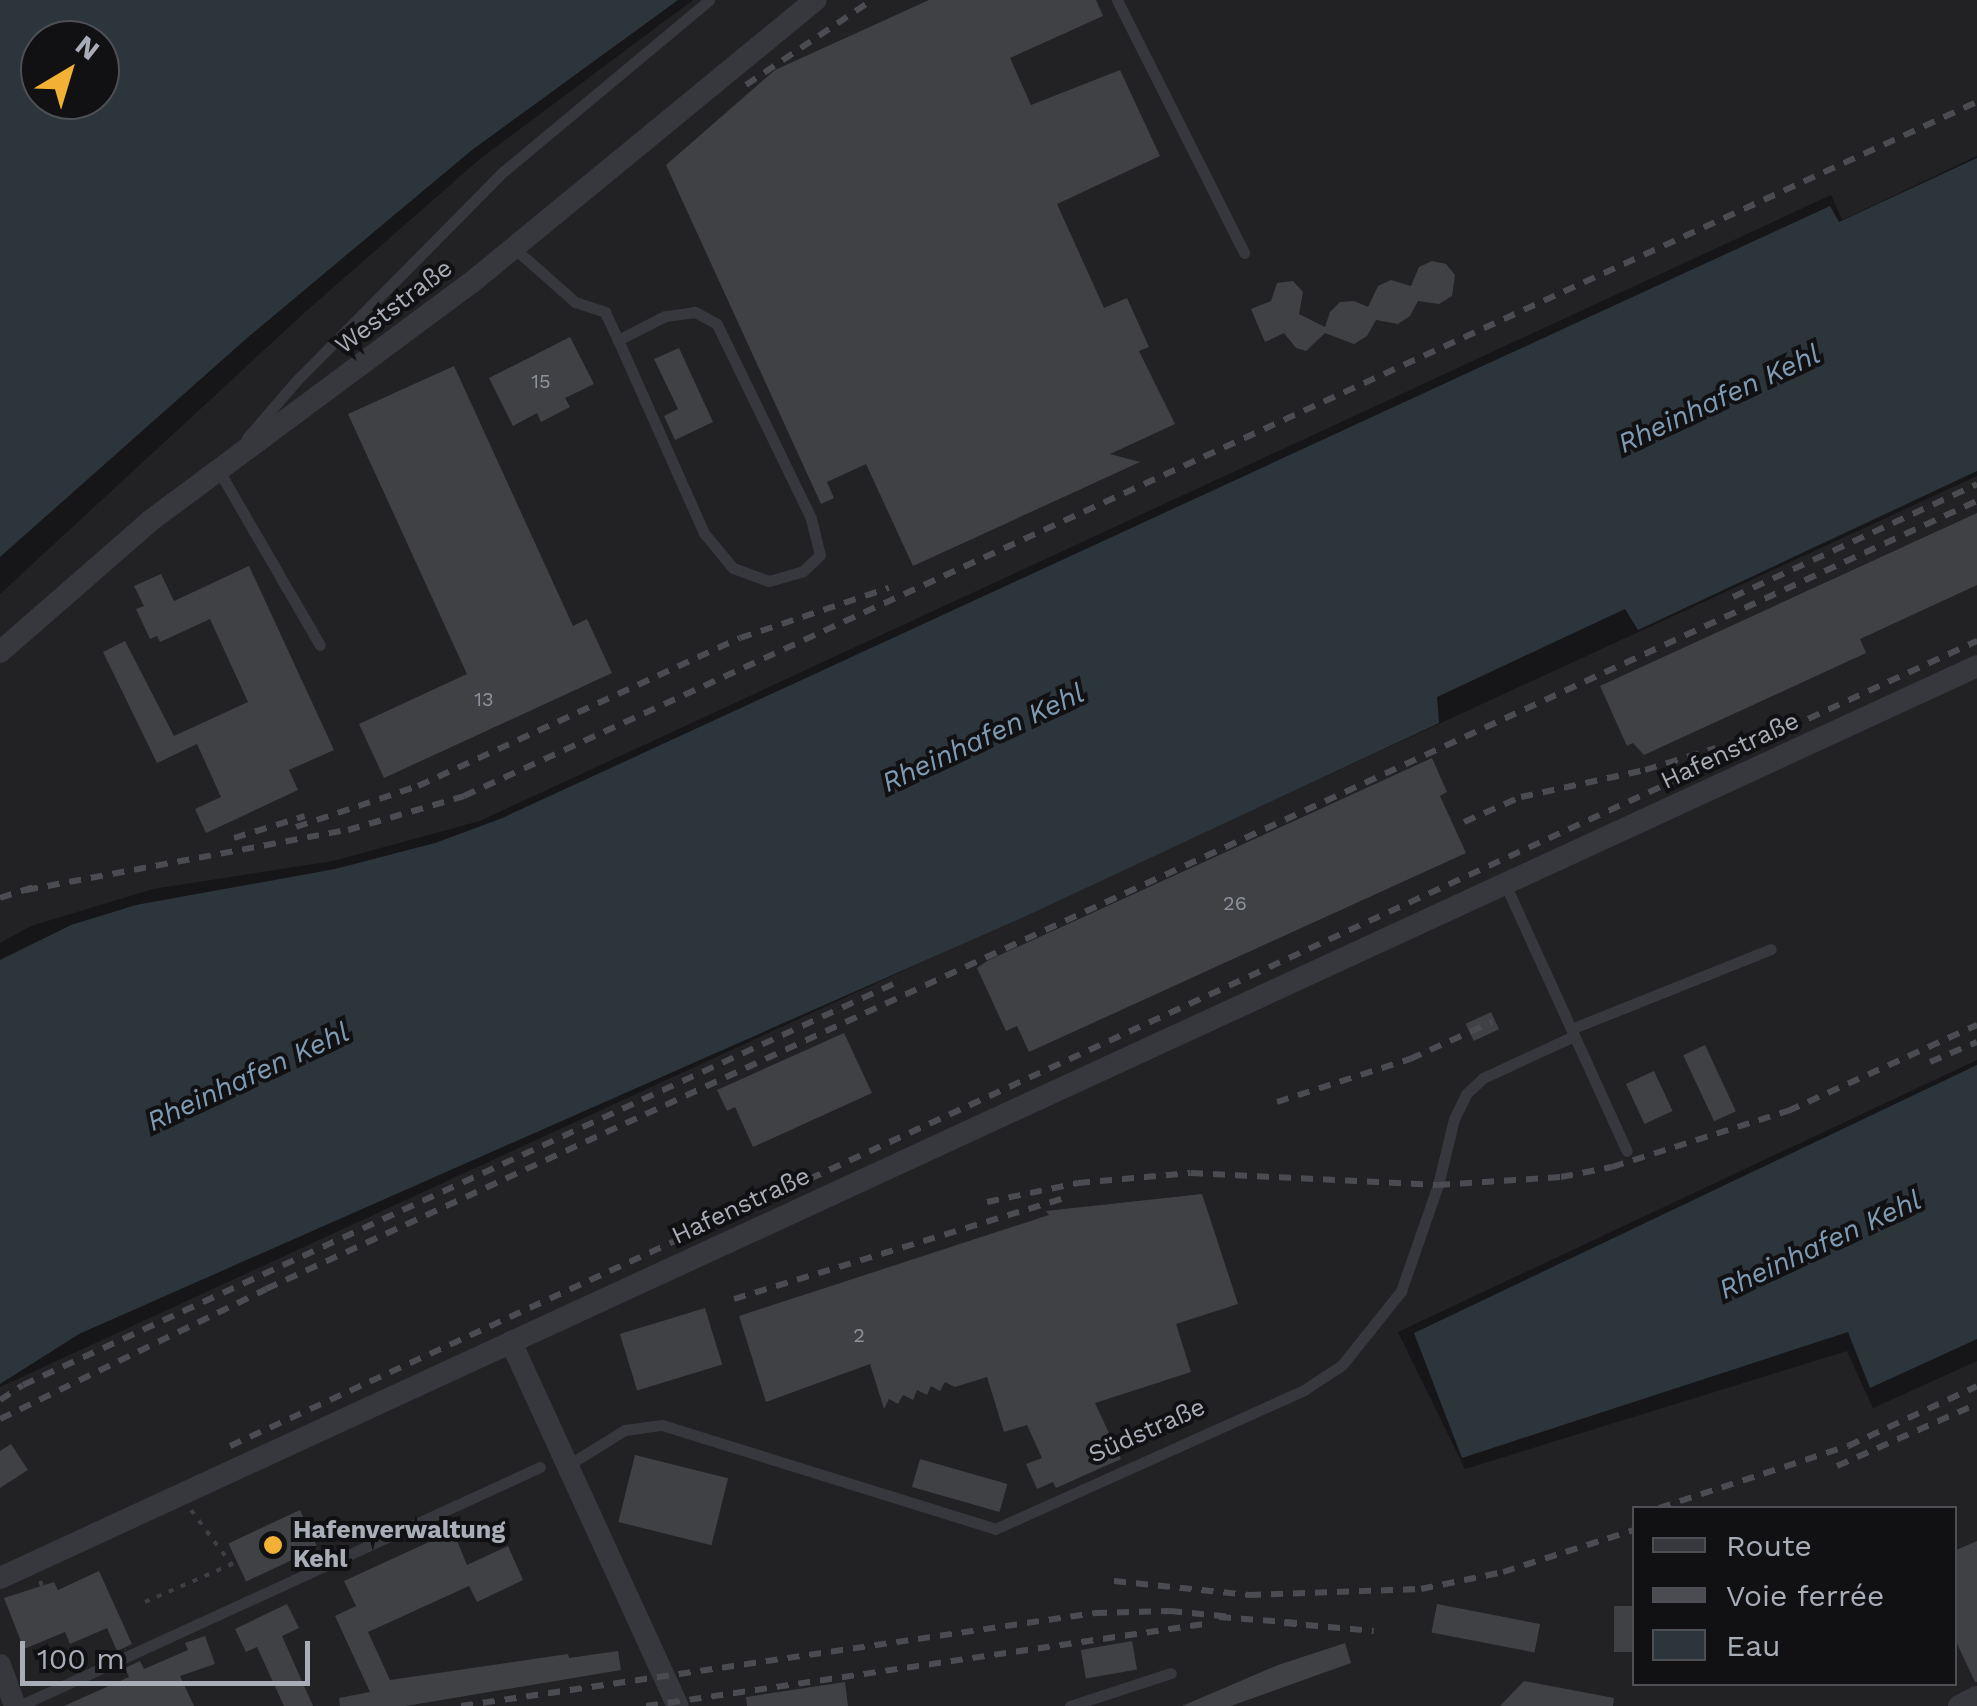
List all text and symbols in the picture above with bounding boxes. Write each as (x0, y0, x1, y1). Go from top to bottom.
north arrow (20, 20, 120, 120)
text: N (69, 28, 106, 67)
street label: Weststraße (330, 253, 458, 361)
water label: Rheinhafen Kehl (1613, 337, 1825, 461)
house number: 15 (531, 369, 551, 393)
water label: Rheinhafen Kehl (877, 676, 1089, 800)
house number: 13 (474, 687, 494, 711)
street label: Hafenstraße (1656, 706, 1804, 796)
house number: 26 (1223, 891, 1247, 915)
water label: Rheinhafen Kehl (142, 1015, 354, 1139)
street label: Hafenstraße (667, 1161, 815, 1251)
water label: Rheinhafen Kehl (1714, 1183, 1926, 1307)
house number: 2 (853, 1323, 865, 1347)
street label: Südstraße (1084, 1392, 1210, 1470)
legend (1632, 1506, 1957, 1686)
place label: Hafenverwaltung Kehl (293, 1516, 505, 1575)
text: Route (1726, 1528, 1812, 1563)
marker: Hafenverwaltung Kehl (262, 1534, 284, 1556)
text: Voie ferrée (1726, 1578, 1884, 1613)
scale bar (25, 1621, 315, 1683)
text: Eau (1726, 1628, 1781, 1663)
text: 100 m (37, 1641, 125, 1676)

